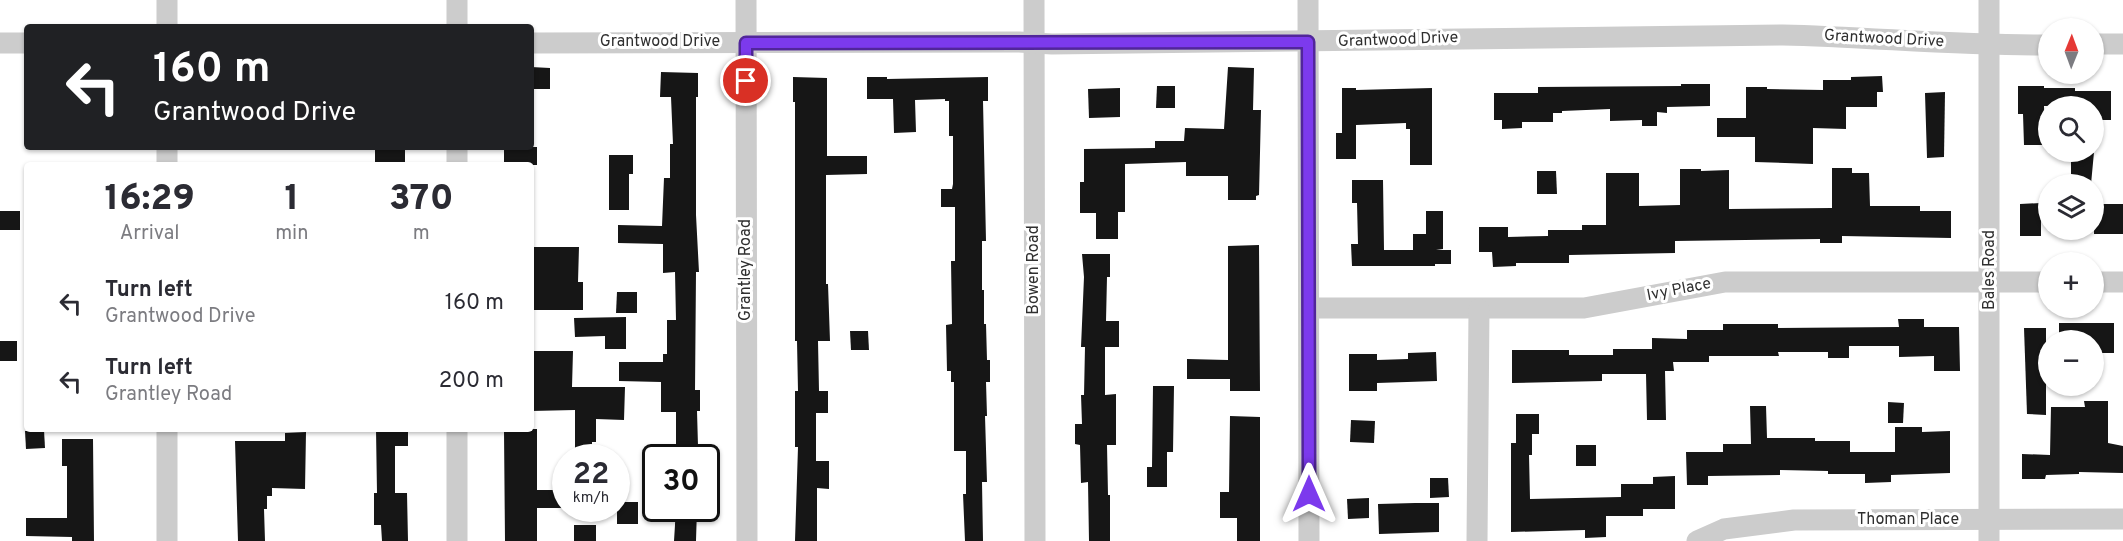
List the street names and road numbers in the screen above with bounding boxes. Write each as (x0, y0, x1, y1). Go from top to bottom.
street label: Grantwood Drive (1823, 26, 1945, 52)
street label: Grantwood Drive (1338, 28, 1458, 52)
street label: Grantwood Drive (600, 32, 720, 52)
street label: Grantley Road (736, 219, 756, 321)
street label: Bowen Road (1024, 225, 1044, 315)
street label: Bales Road (1980, 230, 2000, 310)
street label: Ivy Place (1645, 274, 1713, 306)
street label: Thoman Place (1857, 510, 1959, 530)

